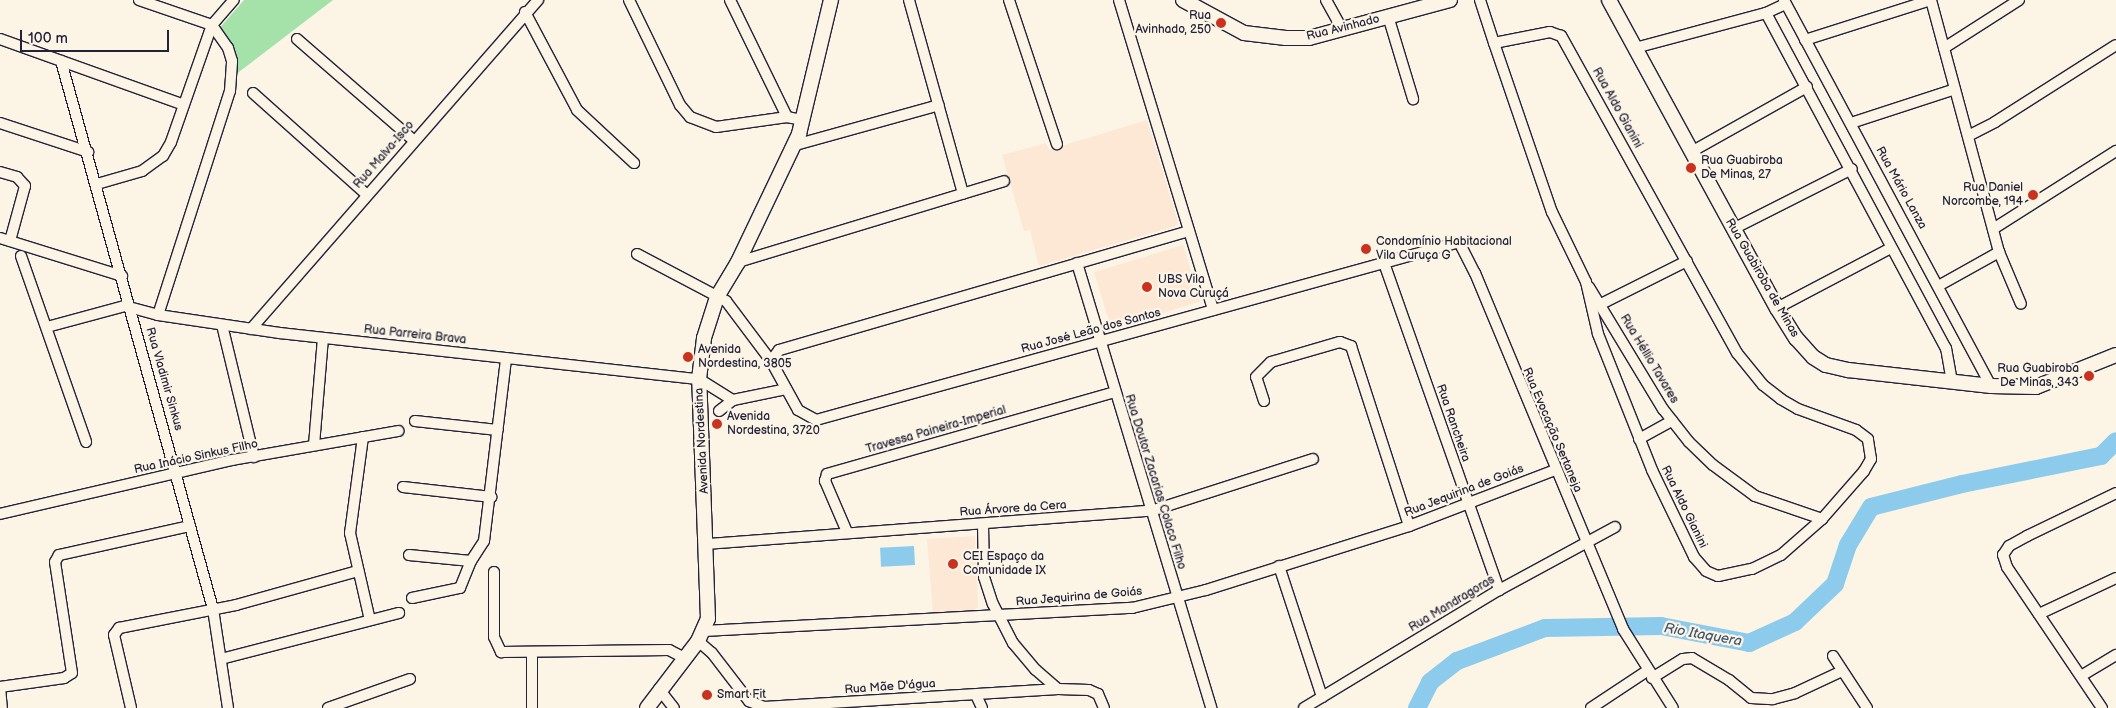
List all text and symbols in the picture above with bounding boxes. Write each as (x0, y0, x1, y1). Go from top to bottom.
place label: Rua Avinhado, 250 (1136, 9, 1211, 37)
street label: Rua Avinhado (1305, 12, 1381, 44)
marker: Rua Avinhado, 250 (1215, 17, 1227, 29)
scale bar (22, 20, 171, 52)
text: 100 m (28, 29, 68, 48)
street label: Rua Aldo Gianini (1589, 65, 1645, 151)
street label: Rua Malva-Isco (351, 118, 417, 192)
street label: Rua Mário Lanza (1872, 144, 1930, 232)
place label: Rua Guabiroba De Minas, 27 (1701, 154, 1783, 182)
marker: Rua Guabiroba De Minas, 27 (1685, 162, 1697, 174)
place label: Rua Daniel Norcombe, 194 (1942, 181, 2023, 209)
marker: Rua Daniel Norcombe, 194 (2027, 189, 2039, 201)
street label: Rua Guabiroba de Minas (1722, 216, 1802, 340)
place label: Condomínio Habitacional Vila Curuça G (1376, 235, 1512, 263)
marker: Condomínio Habitacional Vila Curuça G (1360, 243, 1372, 255)
place label: UBS Vila Nova Curuçá (1158, 273, 1229, 301)
marker: UBS Vila Nova Curuçá (1140, 280, 1154, 294)
street label: Rua José Leão dos Santos (1019, 305, 1163, 357)
street label: Rua Héllio Tavares (1617, 312, 1681, 406)
street label: Rua Parreira Brava (363, 322, 467, 348)
street label: Rua Vladimir Sinkus (142, 325, 186, 433)
place label: Avenida Nordestina, 3805 (698, 343, 792, 371)
marker: Avenida Nordestina, 3805 (682, 351, 694, 363)
place label: Rua Guabiroba De Minas, 343 (1997, 362, 2079, 390)
street label: Rua Evocação Sertaneja (1519, 365, 1585, 495)
marker: Rua Guabiroba De Minas, 343 (2083, 370, 2095, 382)
street label: Rua Rancheira (1433, 382, 1473, 464)
street label: Avenida Nordestina (692, 388, 712, 494)
street label: Rua Doutor Zacarias Colaco Filho (1121, 393, 1189, 571)
street label: Travessa Paineira-Imperial (864, 403, 1008, 457)
place label: Avenida Nordestina, 3720 (727, 410, 820, 438)
marker: Avenida Nordestina, 3720 (711, 418, 723, 430)
street label: Rua Inácio Sinkus Filho (133, 437, 259, 477)
street label: Rua Jequirina de Goiás (1402, 461, 1526, 521)
street label: Rua Aldo Gianini (1658, 463, 1710, 551)
street label: Rua Árvore da Cera (959, 498, 1067, 520)
place label: CEI Espaço da Comunidade IX (963, 550, 1046, 578)
marker: CEI Espaço da Comunidade IX (947, 558, 959, 570)
street label: Rua Mandragoras (1406, 573, 1498, 635)
street label: Rua Jequirina de Goiás (1015, 584, 1143, 610)
water label: Rio Itaquera (1663, 620, 1743, 650)
street label: Rua Mãe D'água (844, 677, 936, 697)
place label: Smart Fit (717, 688, 766, 702)
marker: Smart Fit (701, 689, 713, 701)

